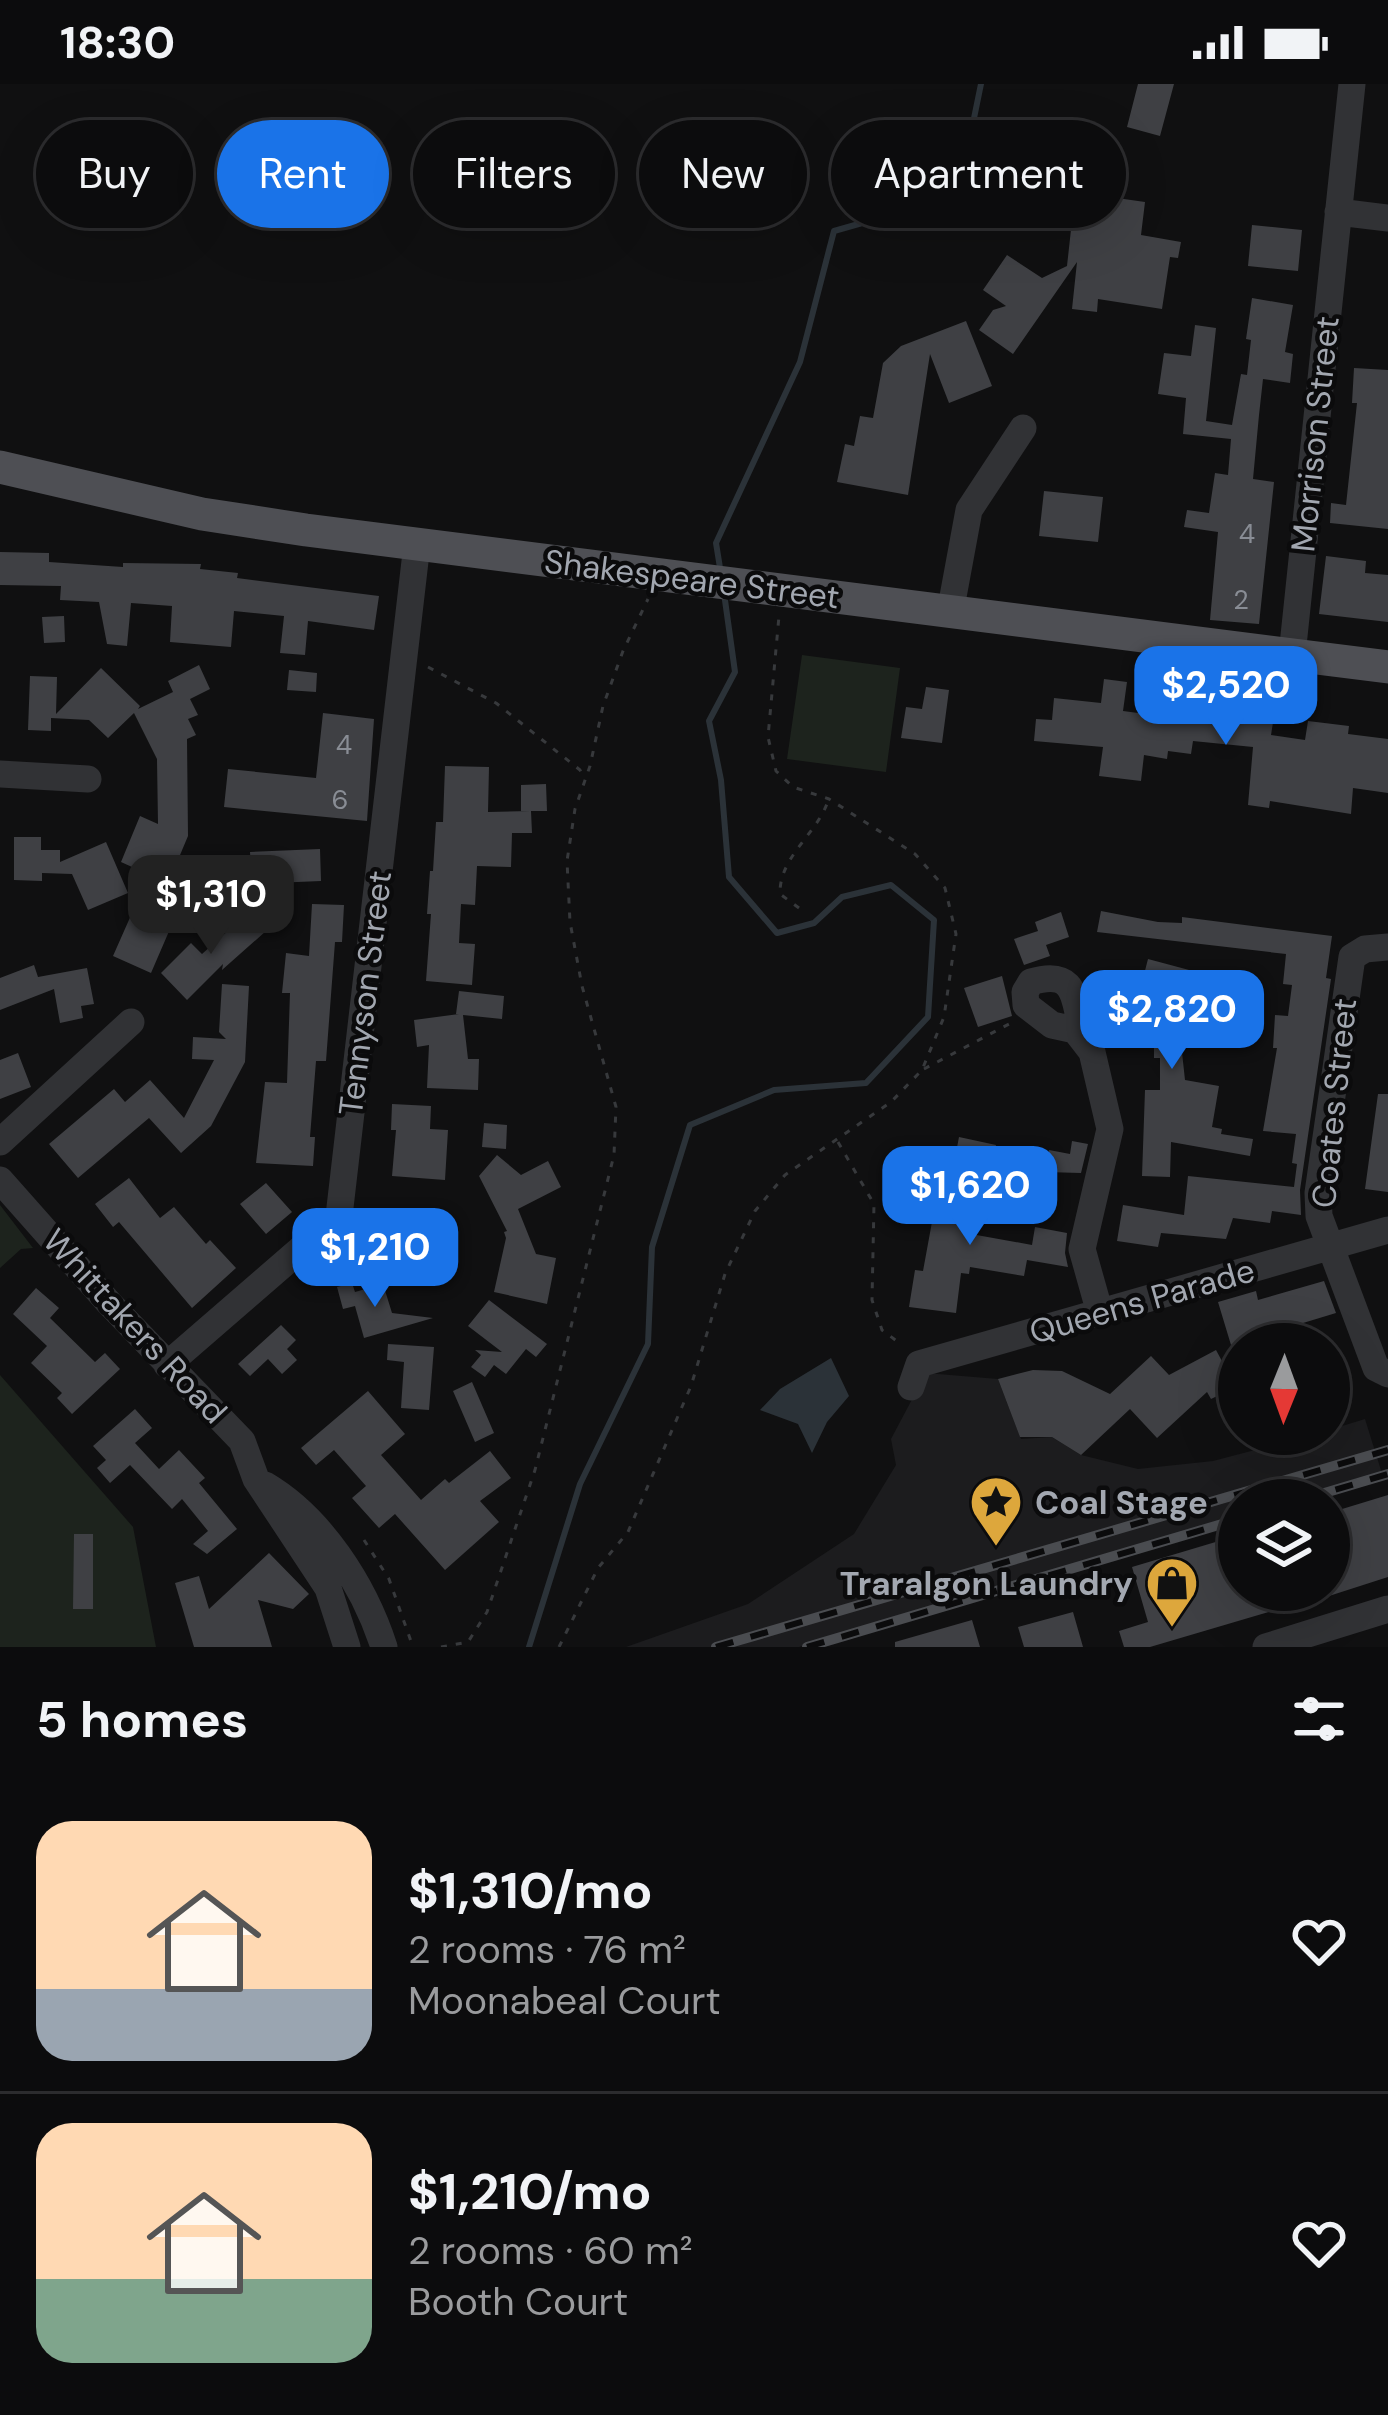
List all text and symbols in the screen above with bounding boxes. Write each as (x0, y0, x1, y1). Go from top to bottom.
text: 18:30 (60, 13, 175, 72)
chip: Buy (36, 120, 193, 228)
chip: Rent (217, 120, 389, 228)
chip: Filters (413, 120, 615, 228)
chip: New (639, 120, 807, 228)
chip: Apartment (831, 120, 1126, 228)
street label: Morrison Street (1281, 314, 1349, 554)
house number: 4 (1239, 516, 1255, 551)
street label: Shakespeare Street (542, 540, 842, 618)
house number: 2 (1233, 582, 1249, 617)
pin: $2,520 (1128, 646, 1324, 748)
text: $2,520 (1161, 659, 1291, 710)
house number: 4 (336, 727, 352, 762)
house number: 6 (332, 782, 348, 817)
pin: $1,310 (113, 855, 309, 957)
text: $1,310 (155, 868, 267, 919)
street label: Tennyson Street (329, 868, 401, 1118)
pin: $2,820 (1074, 970, 1270, 1072)
text: $2,820 (1107, 983, 1237, 1034)
street label: Coates Street (1302, 996, 1366, 1210)
pin: $1,620 (872, 1146, 1068, 1248)
text: $1,620 (909, 1159, 1031, 1210)
pin: $1,210 (277, 1208, 473, 1310)
street label: Whittakers Road (34, 1219, 236, 1433)
text: $1,210 (319, 1221, 431, 1272)
street label: Queens Parade (1024, 1248, 1260, 1354)
north arrow (1218, 1323, 1350, 1455)
map controls (1218, 1323, 1350, 1611)
place icon: Coal Stage (968, 1474, 1024, 1548)
button: layers (1218, 1479, 1350, 1611)
place label: Coal Stage (1035, 1481, 1208, 1524)
shop icon: Traralgon Laundry (1144, 1555, 1200, 1629)
place label: Traralgon Laundry (840, 1562, 1133, 1605)
text: 5 homes (36, 1686, 248, 1753)
icon: filters (1286, 1686, 1352, 1752)
text: $1,310/mo (408, 1857, 653, 1924)
icon: home (132, 1869, 276, 2013)
icon: heart (1286, 1908, 1352, 1974)
text: 2 rooms · 76 m² (408, 1924, 686, 1975)
text: Moonabeal Court (408, 1975, 721, 2026)
text: $1,210/mo (408, 2158, 652, 2225)
icon: home (132, 2171, 276, 2315)
icon: heart (1286, 2210, 1352, 2276)
text: 2 rooms · 60 m² (408, 2225, 693, 2276)
text: Booth Court (408, 2276, 628, 2327)

